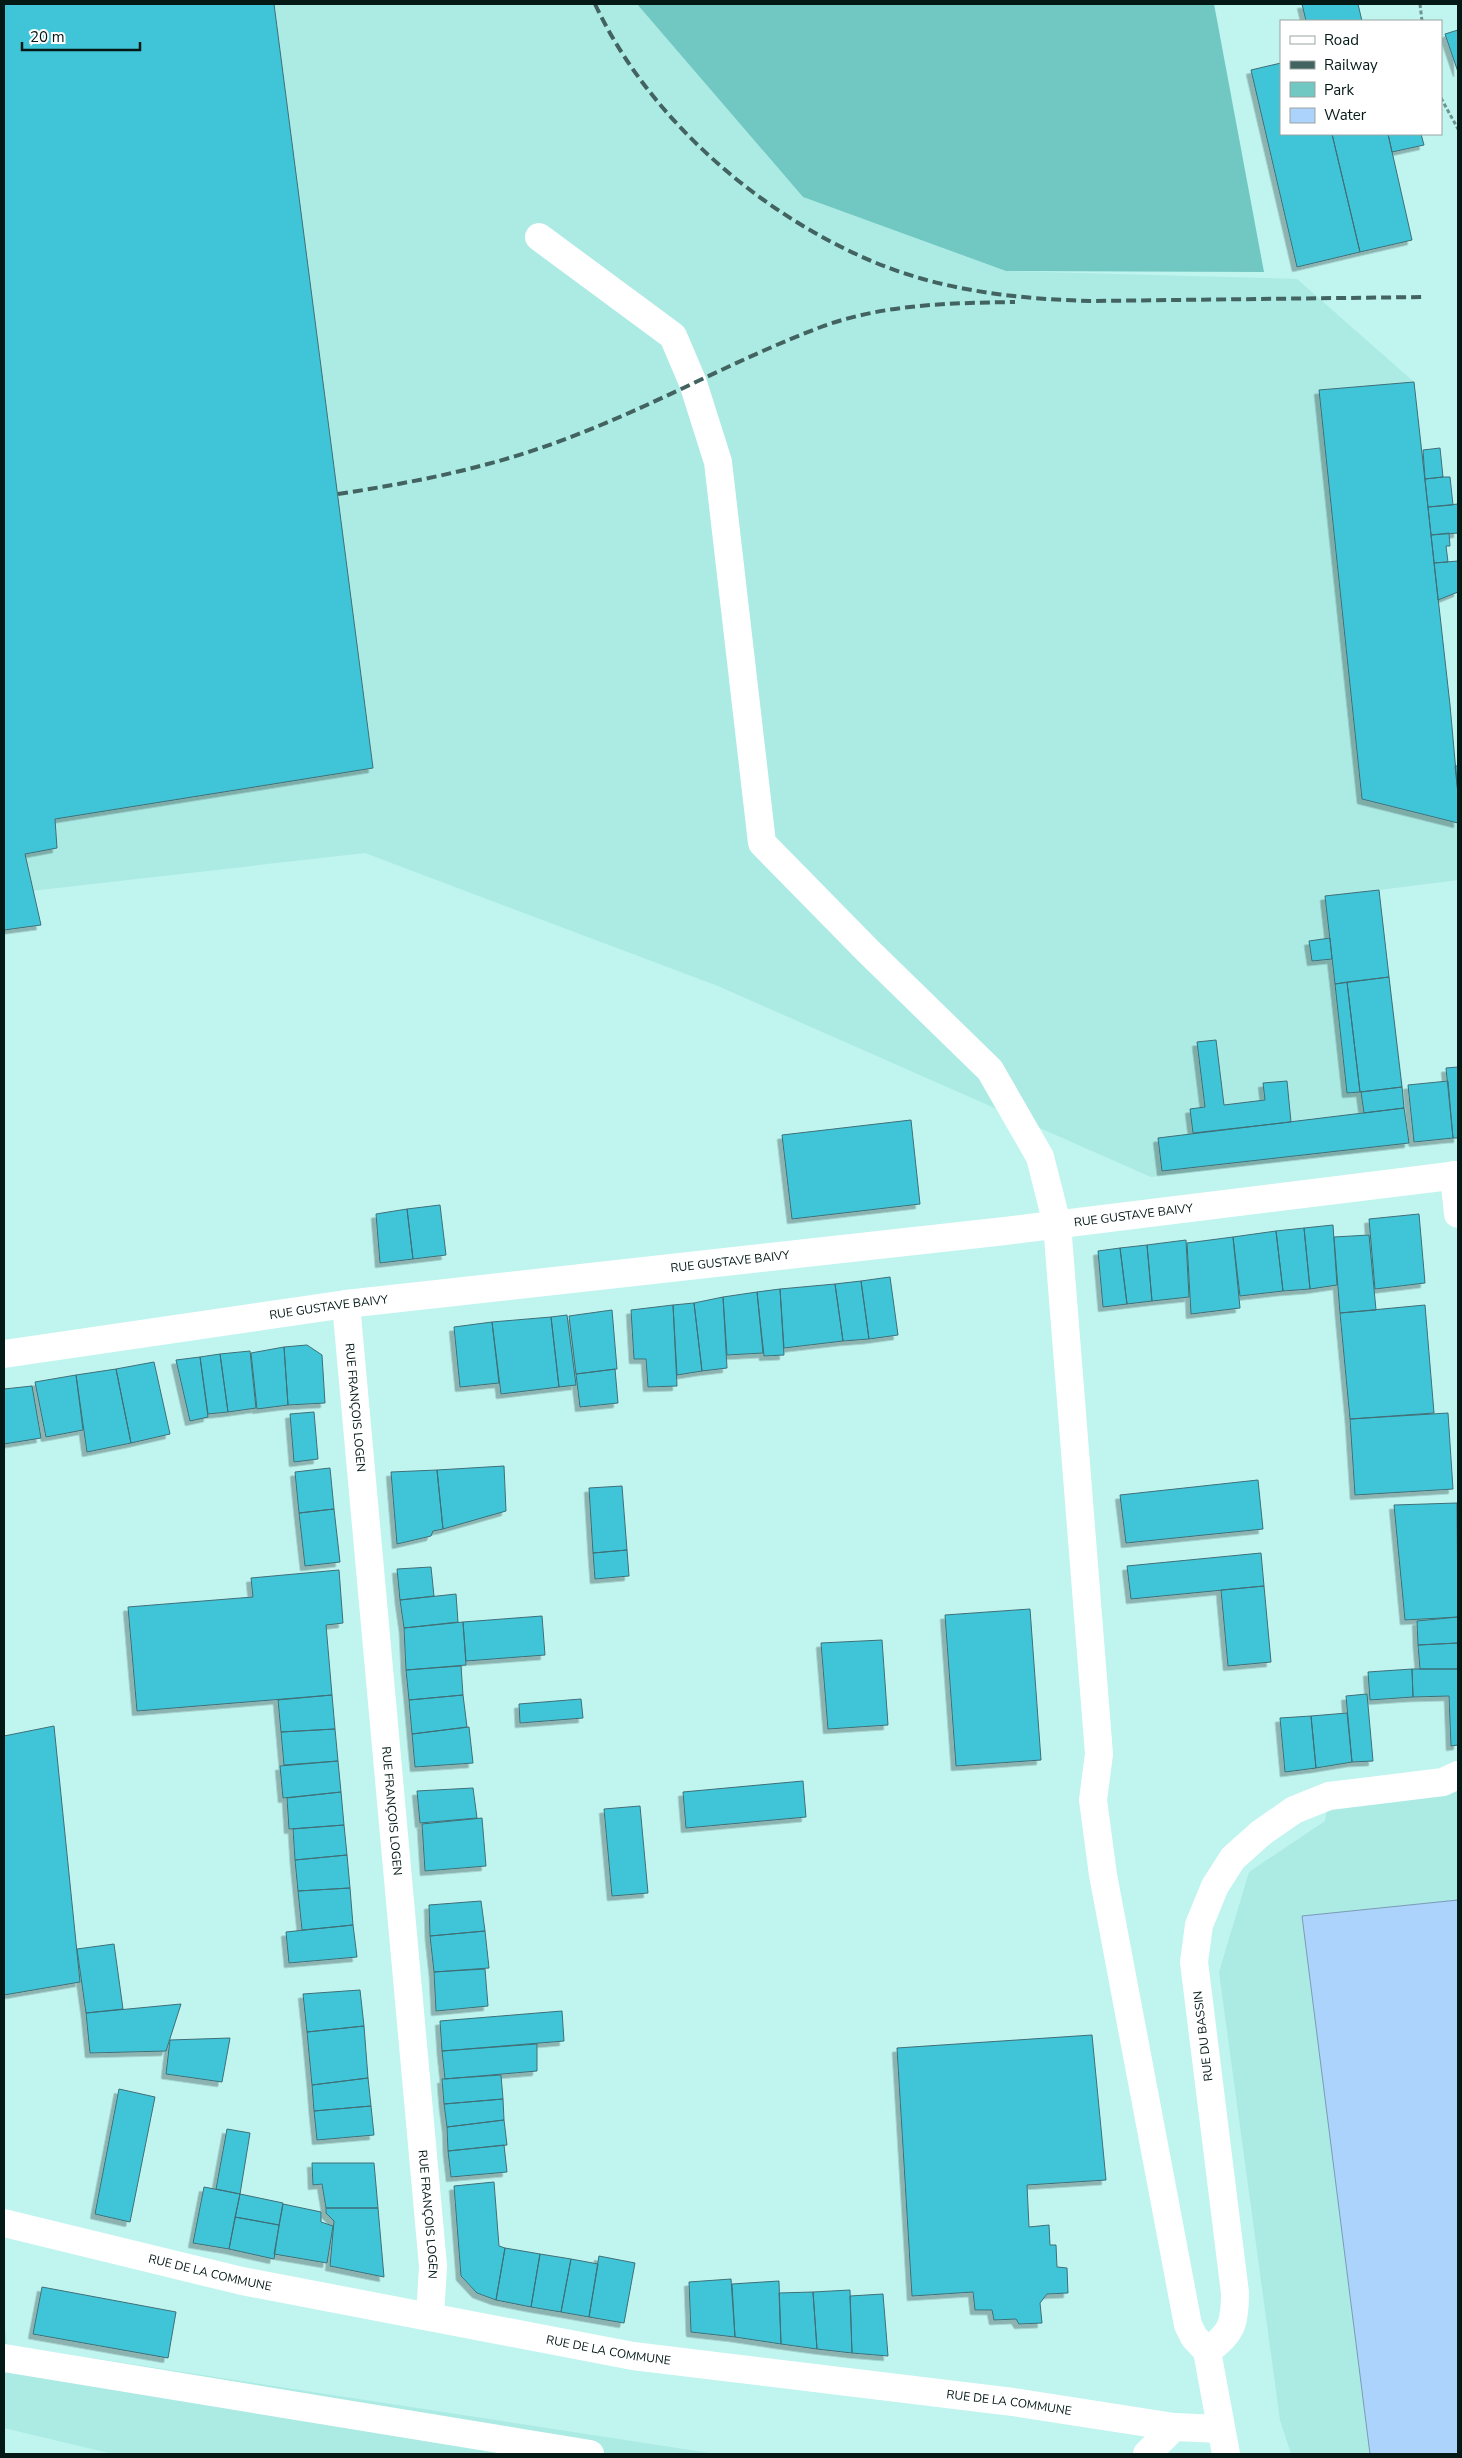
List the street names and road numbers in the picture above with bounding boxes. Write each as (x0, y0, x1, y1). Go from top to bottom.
street label: RUE GUSTAVE BAIVY (1073, 1200, 1195, 1230)
street label: RUE GUSTAVE BAIVY (670, 1247, 791, 1276)
street label: RUE GUSTAVE BAIVY (268, 1291, 390, 1323)
street label: RUE FRANÇOIS LOGEN (342, 1342, 369, 1473)
street label: RUE FRANÇOIS LOGEN (378, 1746, 406, 1876)
street label: RUE DU BASSIN (1190, 1990, 1216, 2082)
street label: RUE FRANÇOIS LOGEN (415, 2149, 441, 2279)
street label: RUE DE LA COMMUNE (147, 2250, 273, 2295)
street label: RUE DE LA COMMUNE (545, 2332, 672, 2369)
street label: RUE DE LA COMMUNE (946, 2386, 1073, 2419)

